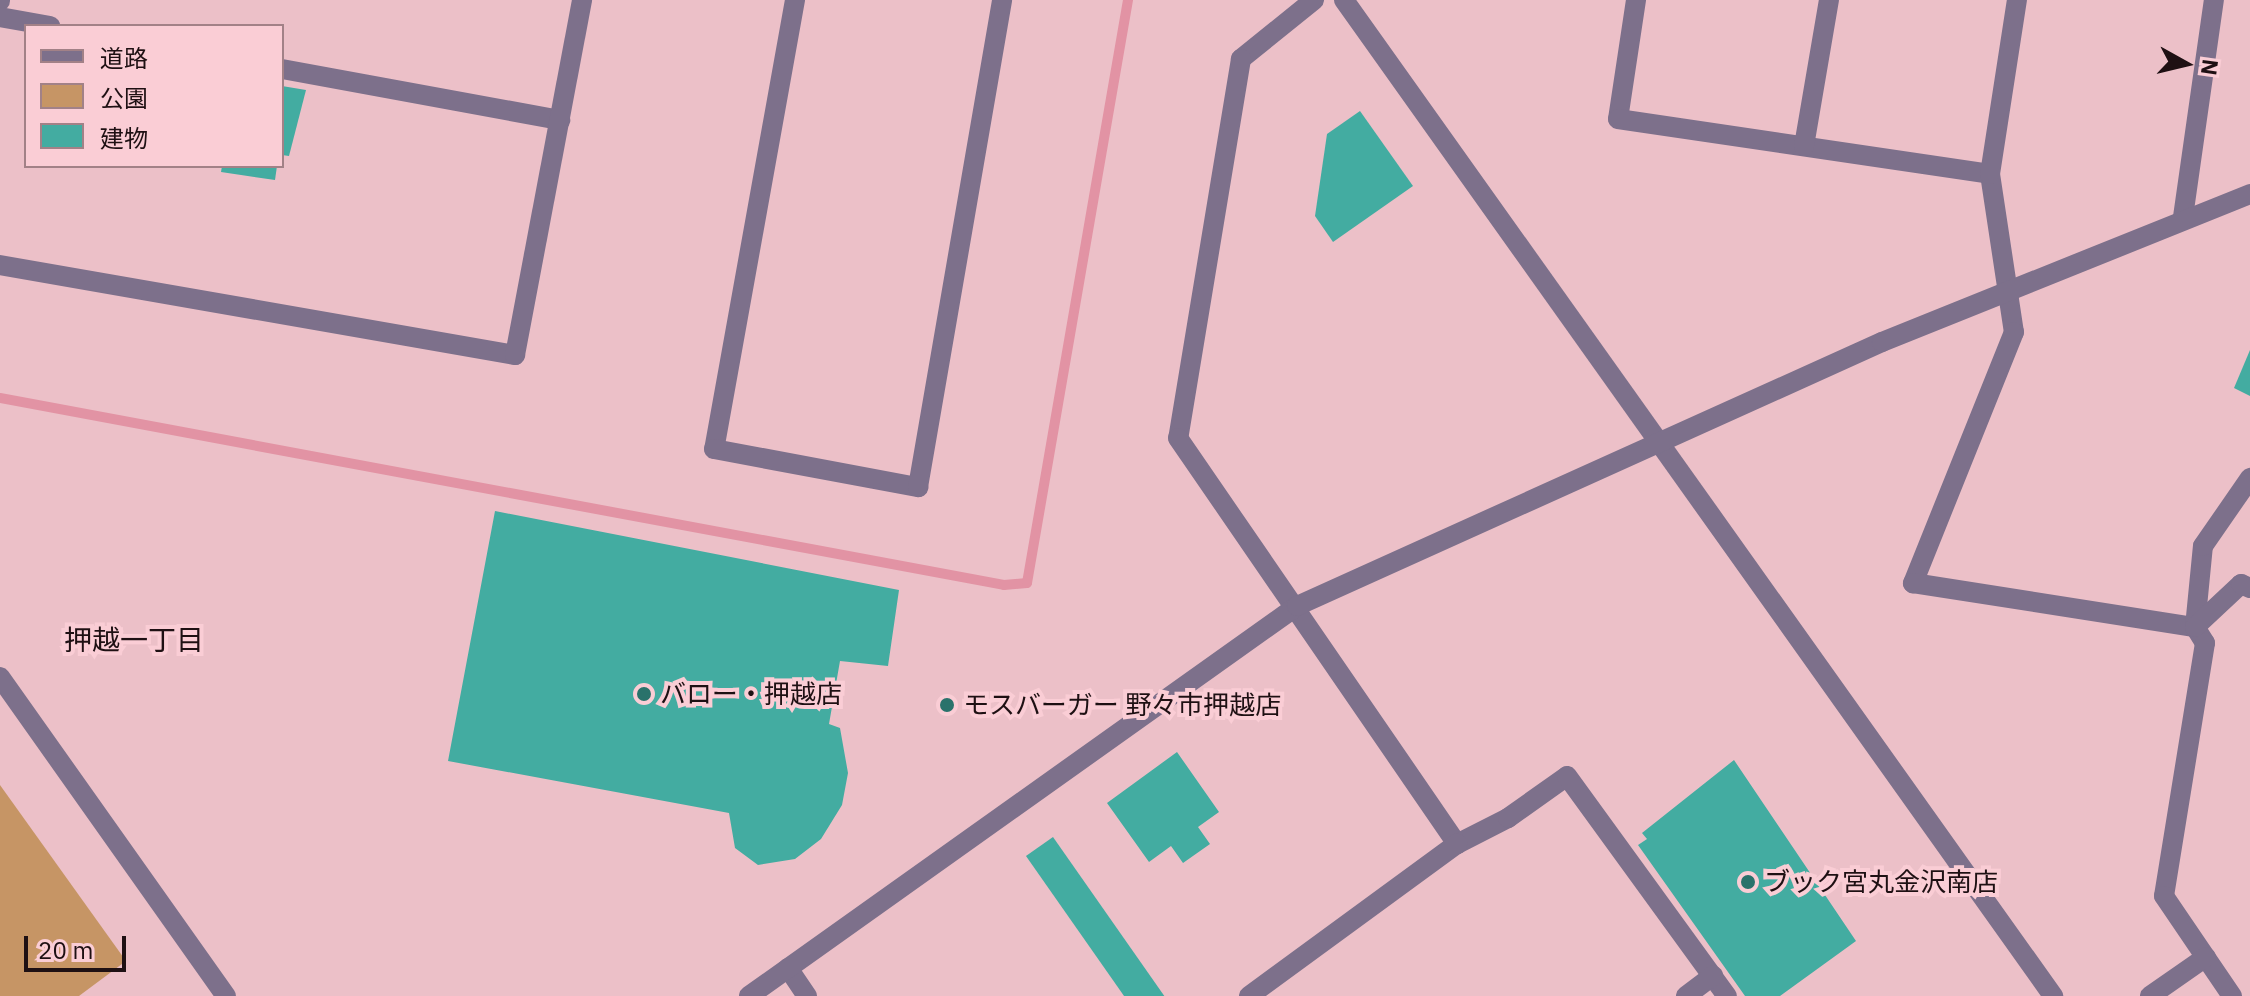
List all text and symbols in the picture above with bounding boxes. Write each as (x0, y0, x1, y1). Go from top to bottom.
legend (24, 24, 284, 168)
north arrow (2146, 24, 2226, 104)
text: 道路 (100, 42, 148, 74)
text: N (2195, 58, 2226, 77)
text: 公園 (100, 82, 148, 114)
text: 建物 (100, 122, 148, 154)
district label: 押越一丁目 (64, 623, 204, 657)
place label: バロー・押越店 (660, 678, 842, 710)
marker: バロー・押越店 (635, 685, 653, 703)
place label: モスバーガー 野々市押越店 (963, 689, 1281, 721)
marker: モスバーガー 野々市押越店 (938, 696, 956, 714)
place label: ブック宮丸金沢南店 (1764, 866, 1998, 898)
marker: ブック宮丸金沢南店 (1739, 873, 1757, 891)
scale bar (28, 920, 130, 970)
text: 20 m (38, 934, 93, 966)

